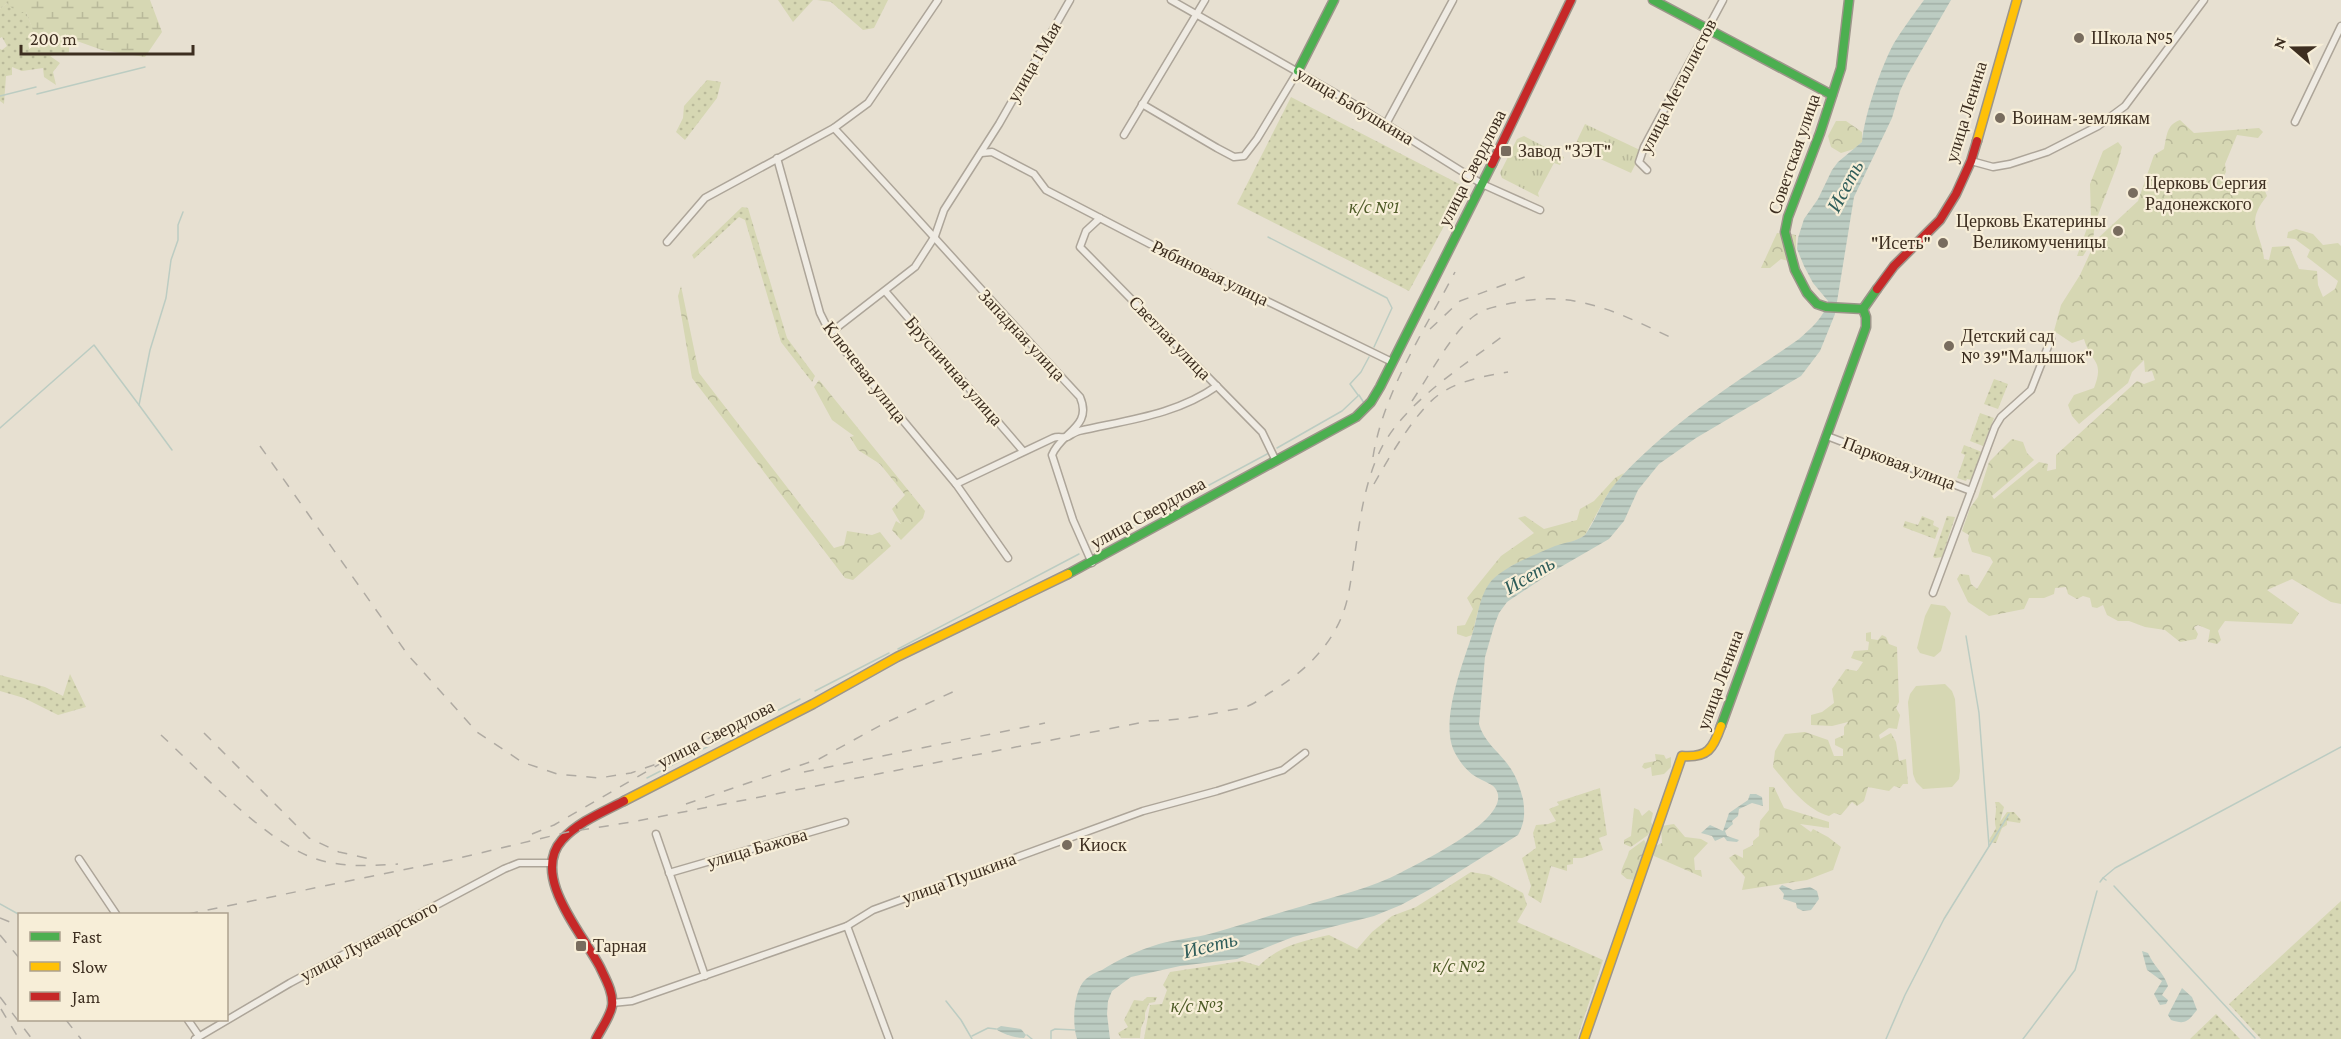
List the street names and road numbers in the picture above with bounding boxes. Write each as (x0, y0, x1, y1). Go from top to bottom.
street label: улица Металлистов (1635, 15, 1721, 157)
street label: улица 1 Мая (1003, 18, 1065, 106)
street label: улица Ленина (1941, 59, 1991, 165)
street label: улица Бабушкина (1293, 63, 1417, 149)
street label: Советская улица (1764, 91, 1824, 217)
street label: улица Свердлова (1434, 106, 1510, 230)
street label: Рябиновая улица (1148, 236, 1272, 310)
street label: Западная улица (975, 285, 1069, 385)
street label: Светлая улица (1125, 292, 1215, 384)
street label: Брусничная улица (901, 312, 1007, 430)
street label: Ключевая улица (819, 317, 911, 427)
street label: Парковая улица (1840, 432, 1958, 494)
street label: улица Свердлова (1087, 473, 1209, 553)
street label: улица Ленина (1693, 627, 1747, 733)
street label: улица Свердлова (654, 696, 778, 772)
street label: улица Бажова (705, 824, 809, 872)
street label: улица Пушкина (899, 848, 1019, 908)
street label: улица Луначарского (297, 896, 441, 986)

